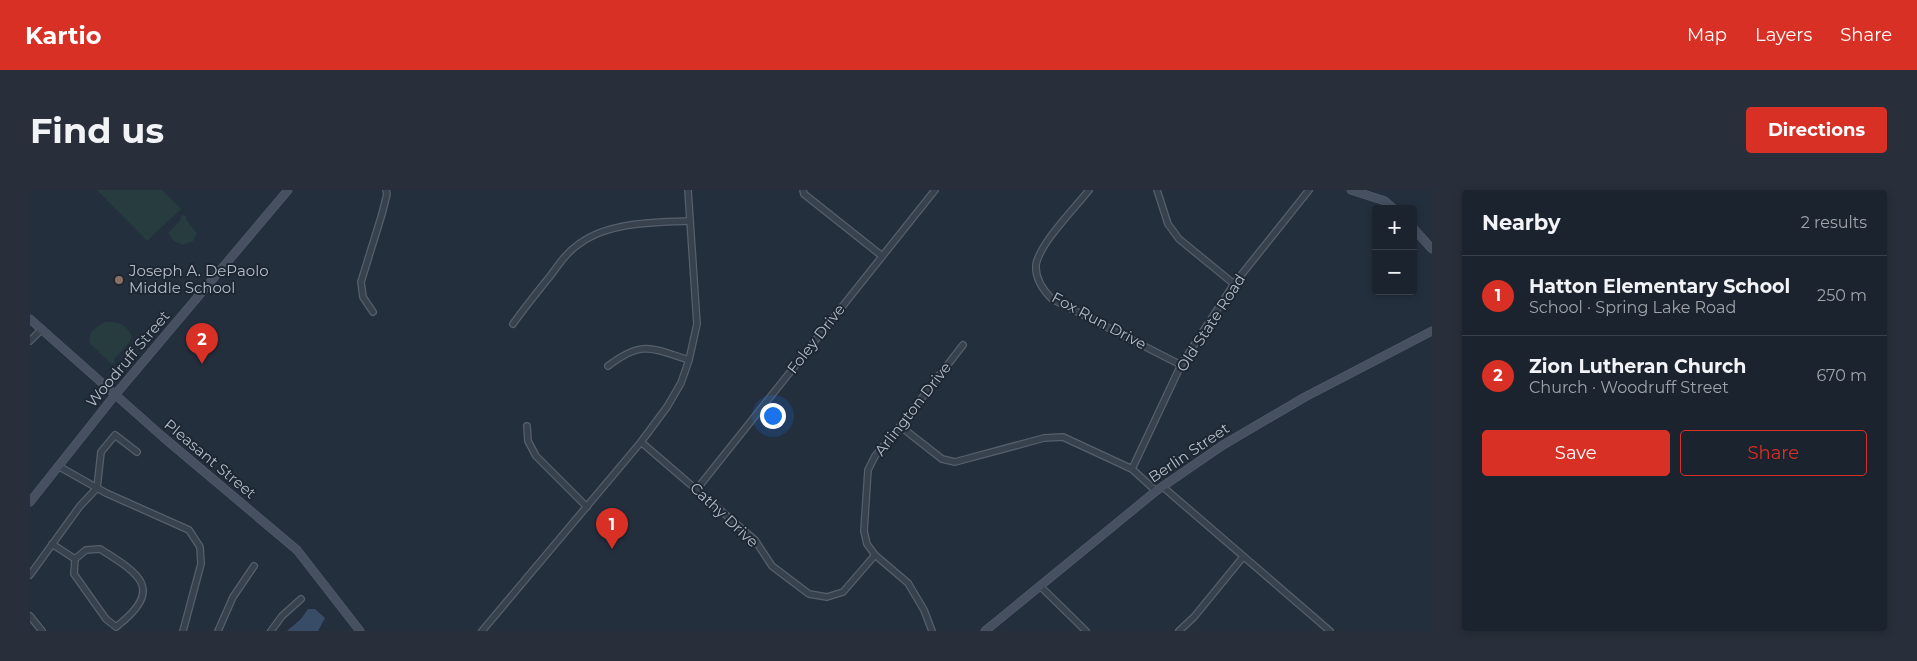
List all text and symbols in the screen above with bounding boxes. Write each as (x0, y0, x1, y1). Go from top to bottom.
text: Kartio (25, 21, 101, 50)
text: Map (1687, 24, 1727, 46)
text: Layers (1755, 24, 1812, 46)
text: Share (1840, 24, 1892, 46)
button: Directions (1746, 107, 1887, 153)
text: Find us (30, 109, 164, 152)
map controls (1372, 205, 1417, 295)
button: + (1372, 205, 1417, 250)
text: Nearby (1482, 210, 1561, 235)
text: 2 results (1801, 213, 1867, 232)
button: − (1372, 250, 1417, 295)
place label: Joseph A. DePaolo Middle School (128, 261, 269, 297)
street label: Old State Road (1172, 270, 1249, 375)
marker: Joseph A. DePaolo Middle School (113, 274, 125, 286)
text: Hatton Elementary School (1529, 275, 1790, 298)
text: 1 (1495, 286, 1501, 305)
text: 250 m (1817, 286, 1867, 305)
street label: Fox Run Drive (1049, 288, 1150, 354)
text: School · Spring Lake Road (1529, 298, 1736, 317)
street label: Foley Drive (783, 300, 849, 377)
street label: Woodruff Street (82, 306, 174, 411)
pin: 2 (186, 323, 218, 364)
text: Zion Lutheran Church (1529, 355, 1746, 378)
street label: Arlington Drive (870, 358, 955, 459)
text: 2 (1493, 366, 1503, 385)
text: 670 m (1817, 366, 1867, 385)
text: Church · Woodruff Street (1529, 378, 1729, 397)
your location (760, 403, 786, 429)
street label: Pleasant Street (160, 415, 260, 503)
street label: Berlin Street (1145, 418, 1233, 487)
button: Save (1482, 430, 1670, 476)
button: Share (1680, 430, 1867, 476)
street label: Cathy Drive (686, 478, 763, 551)
pin: 1 (596, 508, 628, 549)

